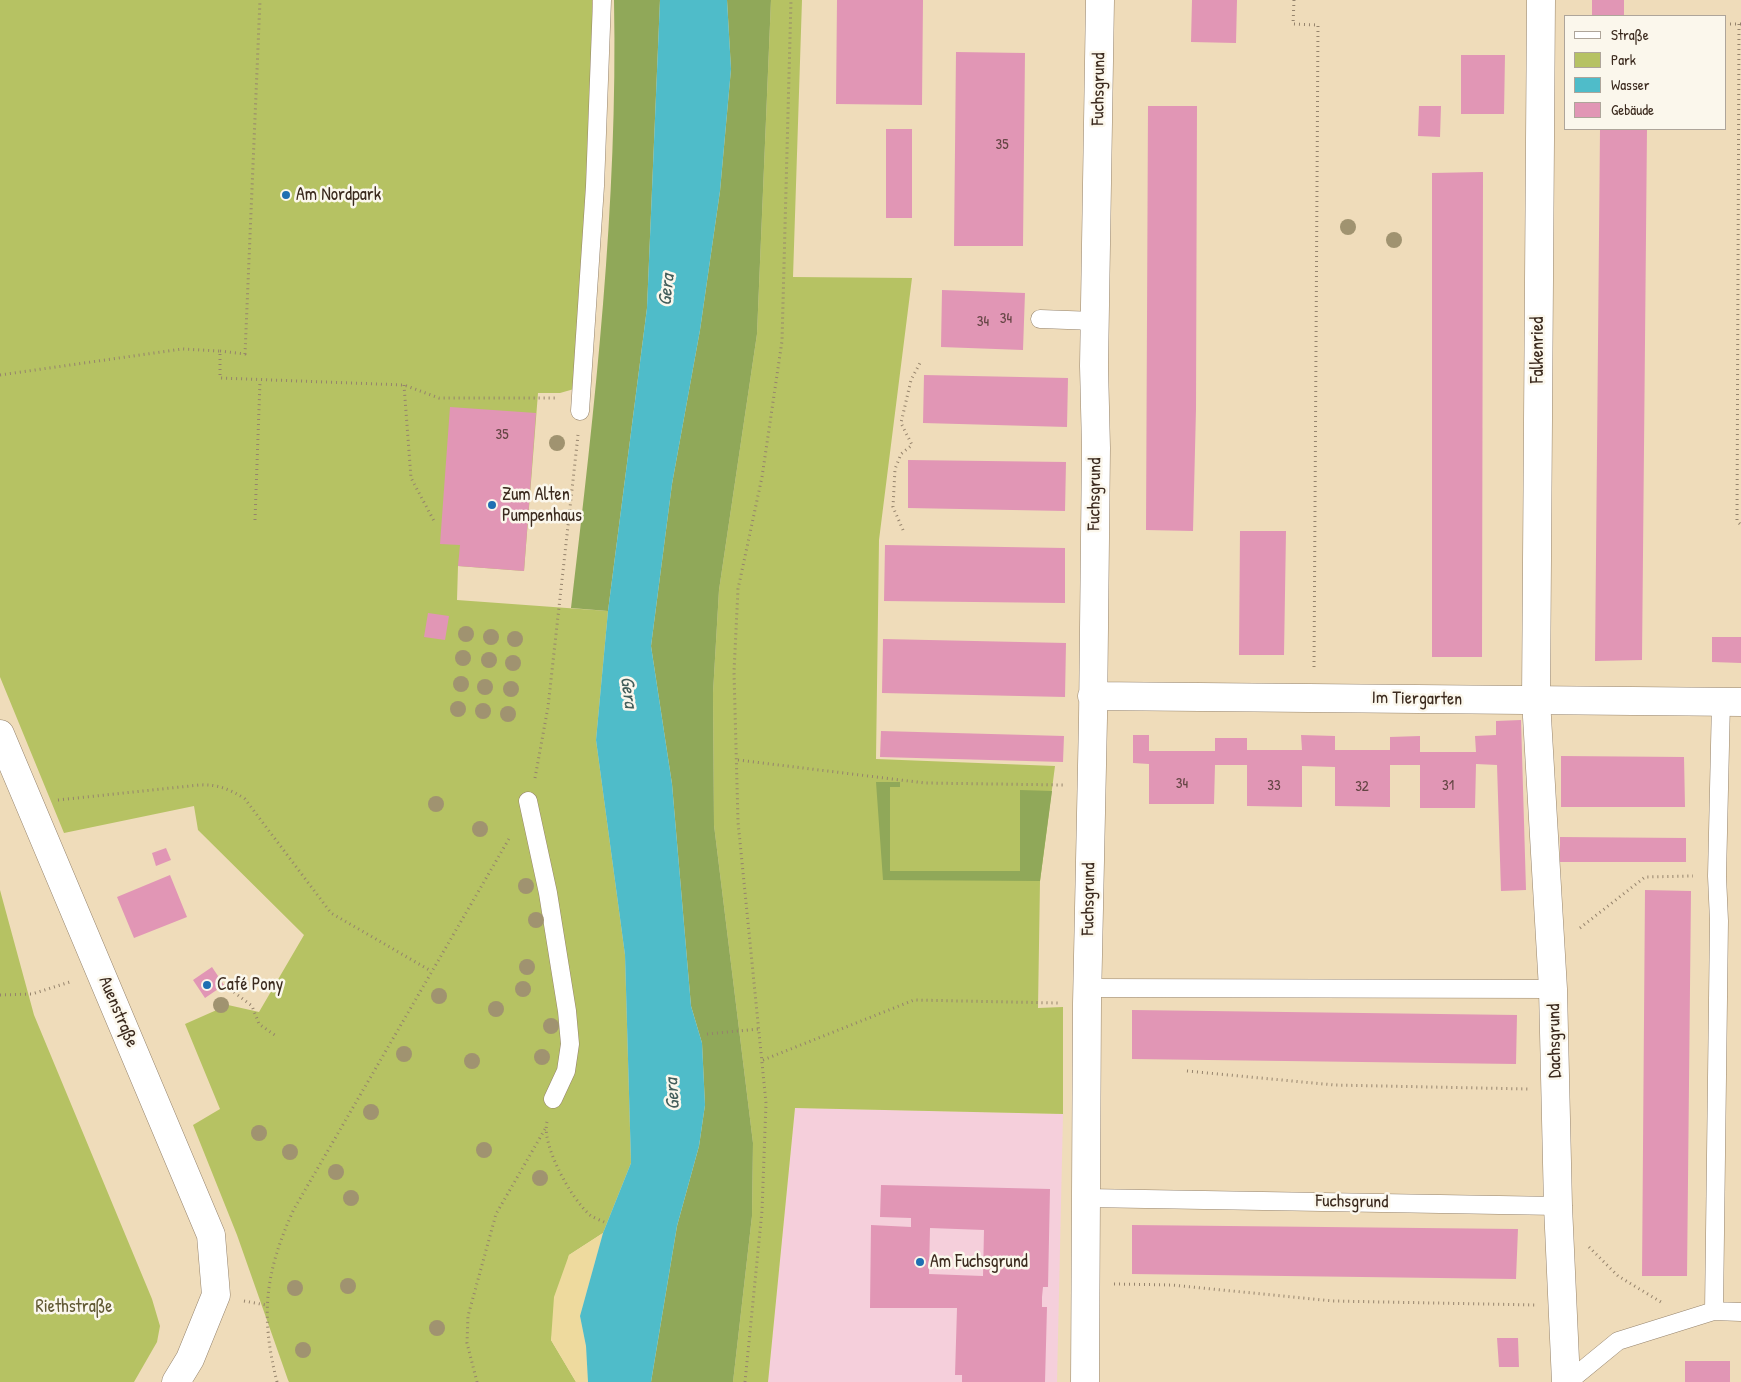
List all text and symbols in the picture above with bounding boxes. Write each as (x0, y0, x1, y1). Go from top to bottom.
legend (1564, 15, 1726, 130)
text: Straße (1611, 24, 1649, 45)
text: Park (1611, 49, 1636, 70)
street label: Fuchsgrund (1088, 52, 1110, 126)
text: Wasser (1611, 74, 1649, 95)
text: Gebäude (1611, 99, 1654, 120)
house number: 35 (995, 136, 1009, 154)
place label: Am Nordpark (296, 184, 381, 206)
marker: Am Nordpark (280, 189, 292, 201)
water label: Gera (654, 273, 680, 307)
house number: 34 (1000, 310, 1012, 328)
house number: 34 (977, 313, 989, 331)
street label: Falkenried (1527, 317, 1549, 383)
house number: 35 (495, 426, 509, 444)
street label: Fuchsgrund (1084, 457, 1106, 531)
place label: Zum Alten Pumpenhaus (502, 484, 582, 526)
marker: Zum Alten Pumpenhaus (486, 499, 498, 511)
water label: Gera (615, 675, 641, 709)
street label: Im Tiergarten (1371, 687, 1463, 711)
house number: 34 (1176, 775, 1188, 793)
house number: 33 (1267, 777, 1281, 795)
house number: 31 (1442, 777, 1454, 795)
house number: 32 (1355, 778, 1369, 796)
street label: Fuchsgrund (1078, 862, 1100, 936)
street label: Auenstraße (93, 973, 143, 1051)
place label: Café Pony (217, 974, 283, 996)
marker: Café Pony (201, 979, 213, 991)
street label: Dachsgrund (1544, 1004, 1566, 1078)
water label: Gera (661, 1078, 685, 1110)
street label: Fuchsgrund (1315, 1191, 1389, 1213)
place label: Am Fuchsgrund (930, 1251, 1028, 1273)
marker: Am Fuchsgrund (914, 1256, 926, 1268)
park label: Riethstraße (36, 1296, 112, 1318)

